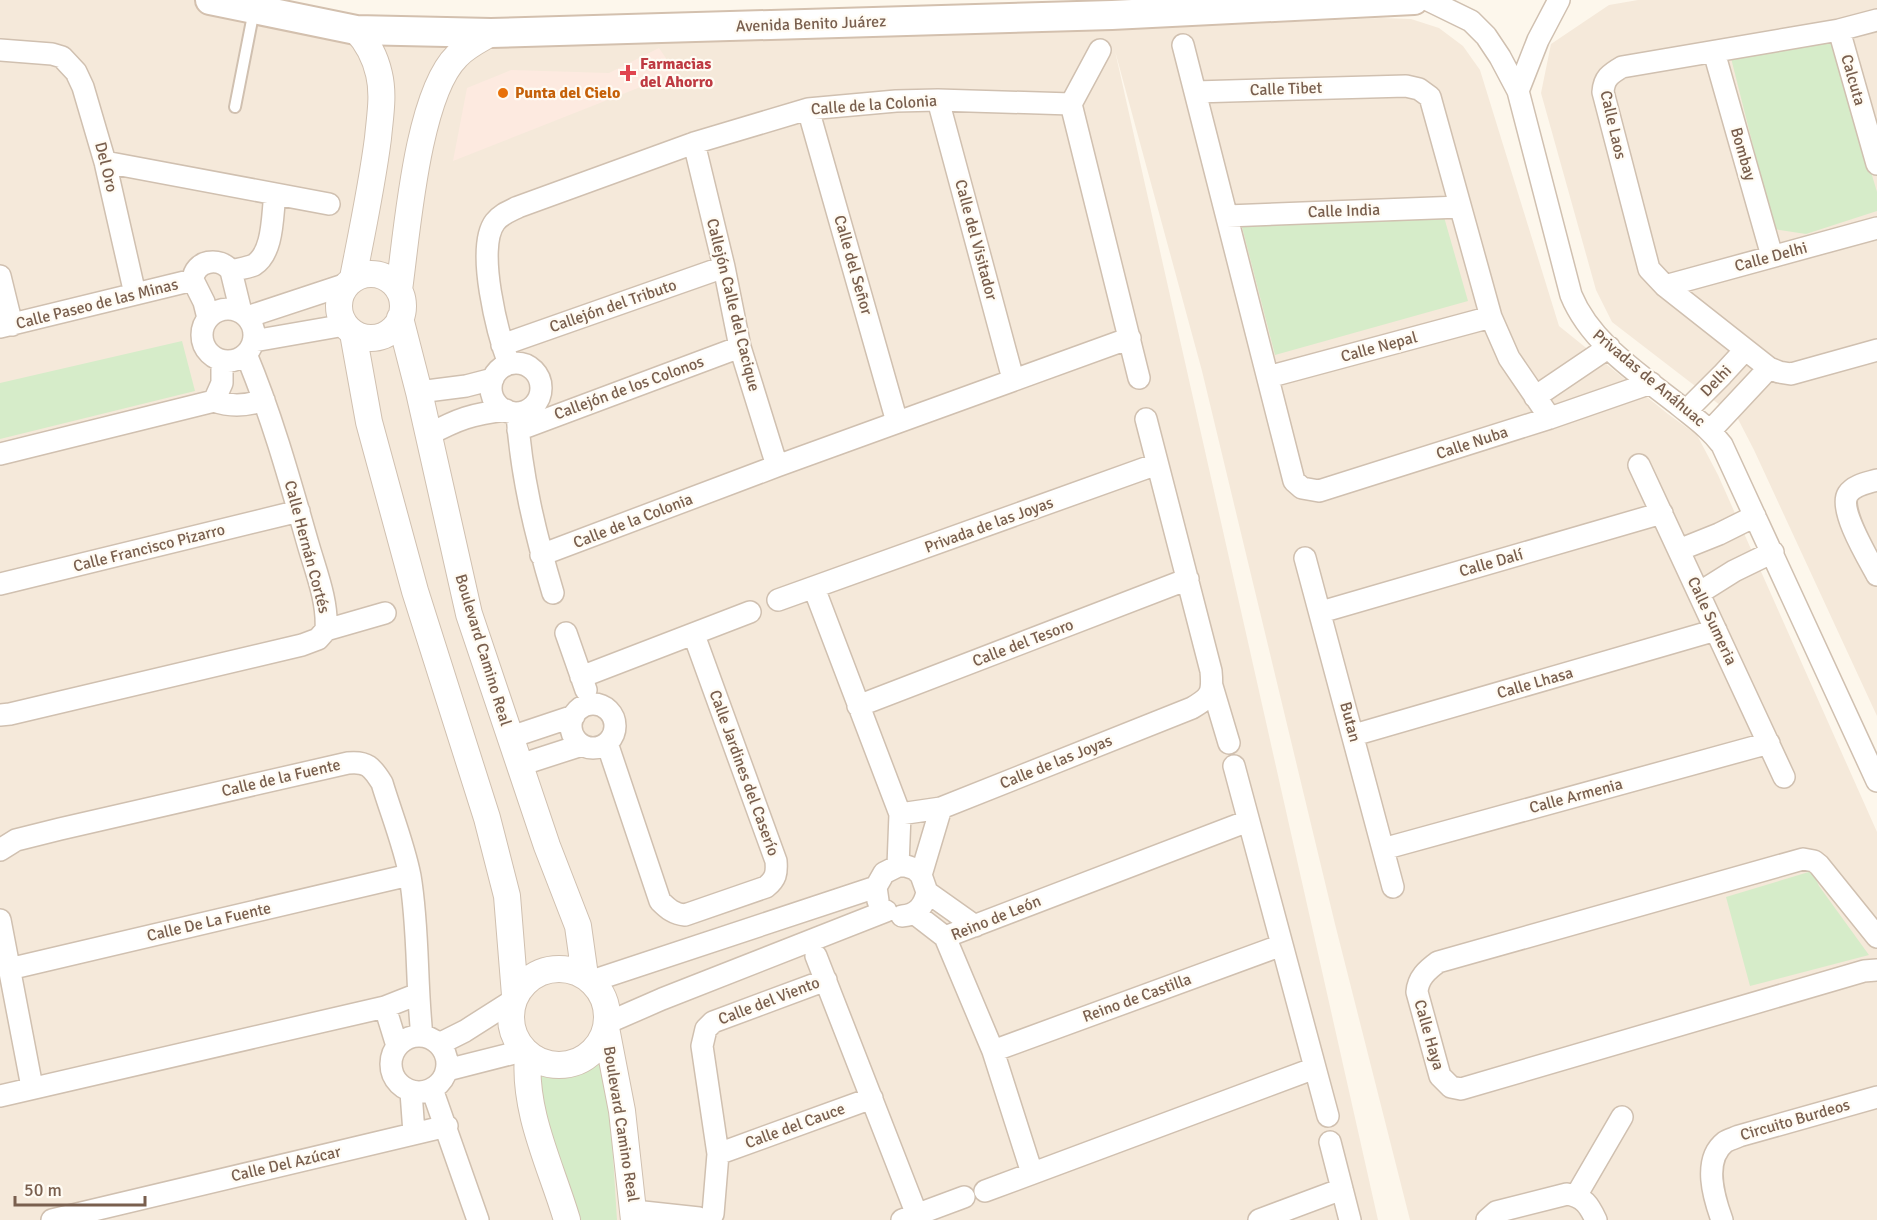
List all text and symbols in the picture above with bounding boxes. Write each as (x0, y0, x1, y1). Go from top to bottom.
street label: Avenida Benito Juárez (735, 11, 887, 37)
street label: Calcuta (1836, 52, 1870, 108)
place label: Farmacias del Ahorro (640, 54, 713, 92)
marker: Farmacias del Ahorro (621, 66, 635, 80)
street label: Calle Tibet (1249, 78, 1323, 100)
place label: Punta del Cielo (515, 83, 620, 103)
marker: Punta del Cielo (496, 86, 510, 100)
street label: Calle Laos (1595, 89, 1631, 161)
street label: Calle de la Colonia (810, 91, 938, 119)
street label: Bombay (1726, 125, 1760, 183)
street label: Del Oro (90, 140, 122, 194)
street label: Calle del Visitador (950, 177, 1002, 303)
street label: Calle India (1307, 200, 1381, 222)
street label: Calle del Señor (829, 213, 877, 317)
street label: Callejón Calle del Cacique (702, 216, 764, 394)
street label: Calle Delhi (1732, 238, 1810, 276)
street label: Calle Paseo de las Minas (14, 274, 180, 334)
street label: Callejón del Tributo (547, 275, 679, 337)
street label: Privadas de Anáhuac (1588, 325, 1710, 431)
street label: Calle Nepal (1339, 327, 1420, 367)
street label: Callejón de los Colonos (551, 352, 707, 424)
street label: Delhi (1696, 361, 1736, 401)
street label: Calle Nuba (1434, 422, 1510, 464)
street label: Calle Hernán Cortés (280, 478, 334, 616)
street label: Calle de la Colonia (570, 489, 696, 553)
street label: Privada de las Joyas (922, 492, 1056, 558)
street label: Calle Francisco Pizarro (71, 519, 227, 577)
street label: Calle Dalí (1457, 544, 1526, 582)
street label: Boulevard Camino Real (450, 572, 516, 729)
street label: Calle Sumeria (1683, 574, 1741, 668)
street label: Calle del Tesoro (970, 615, 1076, 671)
street label: Calle Lhasa (1495, 663, 1575, 703)
street label: Calle Jardines del Caserío (705, 687, 783, 859)
street label: Butan (1335, 700, 1365, 744)
street label: Calle de las Joyas (997, 730, 1115, 794)
street label: Calle de la Fuente (220, 755, 342, 801)
street label: Calle Armenia (1527, 774, 1625, 818)
street label: Reino de León (948, 891, 1044, 945)
street label: Calle De La Fuente (145, 898, 273, 946)
street label: Reino de Castilla (1080, 969, 1194, 1027)
street label: Calle del Viento (715, 972, 823, 1030)
street label: Calle Haya (1409, 997, 1449, 1073)
street label: Boulevard Camino Real (599, 1045, 643, 1204)
street label: Circuito Burdeos (1738, 1095, 1852, 1145)
street label: Calle del Cauce (742, 1099, 848, 1153)
street label: Calle Del Azúcar (229, 1142, 343, 1186)
scale bar (15, 1169, 146, 1207)
text: 50 m (24, 1179, 62, 1201)

